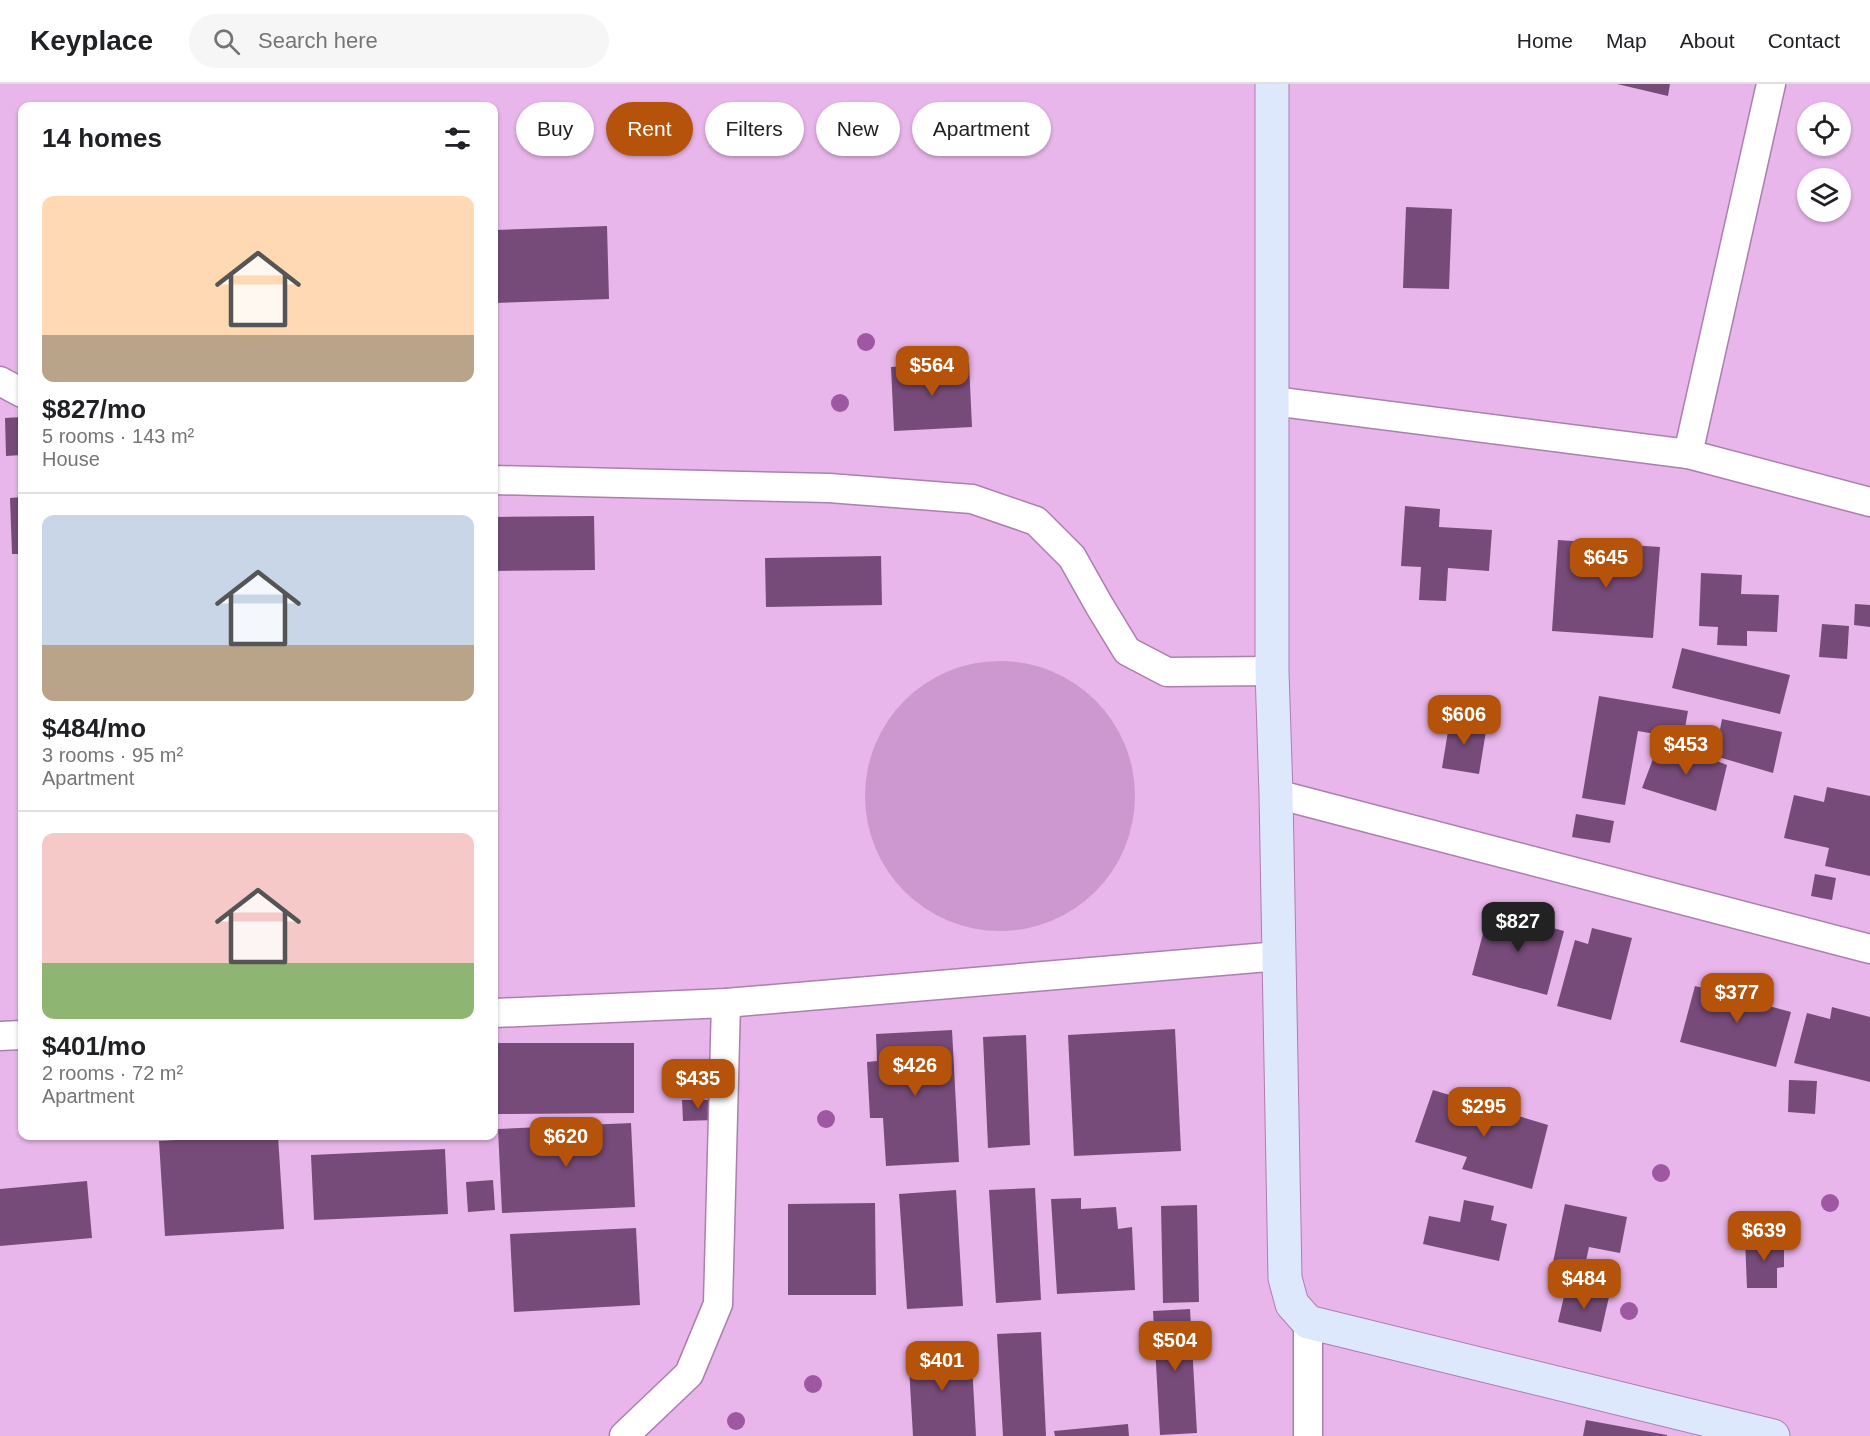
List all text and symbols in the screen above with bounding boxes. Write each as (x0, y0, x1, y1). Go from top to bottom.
search box (189, 14, 609, 68)
text: Keyplace (30, 25, 153, 56)
icon: search (210, 25, 243, 58)
text: Search here (258, 28, 378, 53)
text: Home (1517, 29, 1573, 52)
text: Map (1606, 29, 1647, 52)
text: About (1680, 29, 1735, 52)
text: Contact (1768, 29, 1840, 52)
chip: Buy (516, 102, 594, 156)
chip: Rent (606, 102, 693, 156)
chip: Filters (705, 102, 804, 156)
chip: New (816, 102, 900, 156)
chip: Apartment (912, 102, 1051, 156)
map controls (1797, 102, 1851, 222)
button: locate (1797, 102, 1851, 156)
icon: filters (441, 122, 474, 155)
text: 14 homes (42, 123, 162, 153)
button: layers (1797, 168, 1851, 222)
icon: home (204, 235, 312, 343)
pin: $564 (896, 346, 968, 397)
text: $564 (910, 354, 954, 376)
text: $827/mo (42, 394, 146, 424)
text: 5 rooms · 143 m² (42, 425, 194, 447)
text: House (42, 448, 100, 470)
pin: $645 (1570, 538, 1642, 589)
text: $645 (1584, 546, 1628, 568)
icon: home (204, 554, 312, 662)
pin: $606 (1428, 695, 1500, 746)
text: $606 (1442, 703, 1486, 725)
text: $484/mo (42, 713, 146, 743)
pin: $453 (1650, 725, 1722, 776)
text: $453 (1664, 733, 1708, 755)
text: 3 rooms · 95 m² (42, 744, 183, 766)
text: Apartment (42, 767, 134, 789)
icon: home (204, 872, 312, 980)
pin: $827 (1482, 902, 1554, 953)
text: $827 (1496, 910, 1540, 932)
pin: $377 (1701, 973, 1773, 1024)
text: $377 (1715, 981, 1759, 1003)
text: $401/mo (42, 1031, 146, 1061)
pin: $426 (879, 1046, 951, 1097)
text: $426 (893, 1054, 937, 1076)
pin: $435 (662, 1059, 734, 1110)
text: 2 rooms · 72 m² (42, 1062, 183, 1084)
text: $435 (676, 1067, 720, 1089)
text: Apartment (42, 1085, 134, 1107)
pin: $295 (1448, 1087, 1520, 1138)
text: $295 (1462, 1095, 1506, 1117)
pin: $620 (530, 1117, 602, 1168)
text: $620 (544, 1125, 588, 1147)
pin: $639 (1728, 1211, 1800, 1262)
text: $639 (1742, 1219, 1786, 1241)
pin: $484 (1548, 1259, 1620, 1310)
text: $484 (1562, 1267, 1606, 1289)
pin: $504 (1139, 1321, 1211, 1372)
text: $504 (1153, 1329, 1197, 1351)
pin: $401 (906, 1341, 978, 1392)
text: $401 (920, 1349, 964, 1371)

